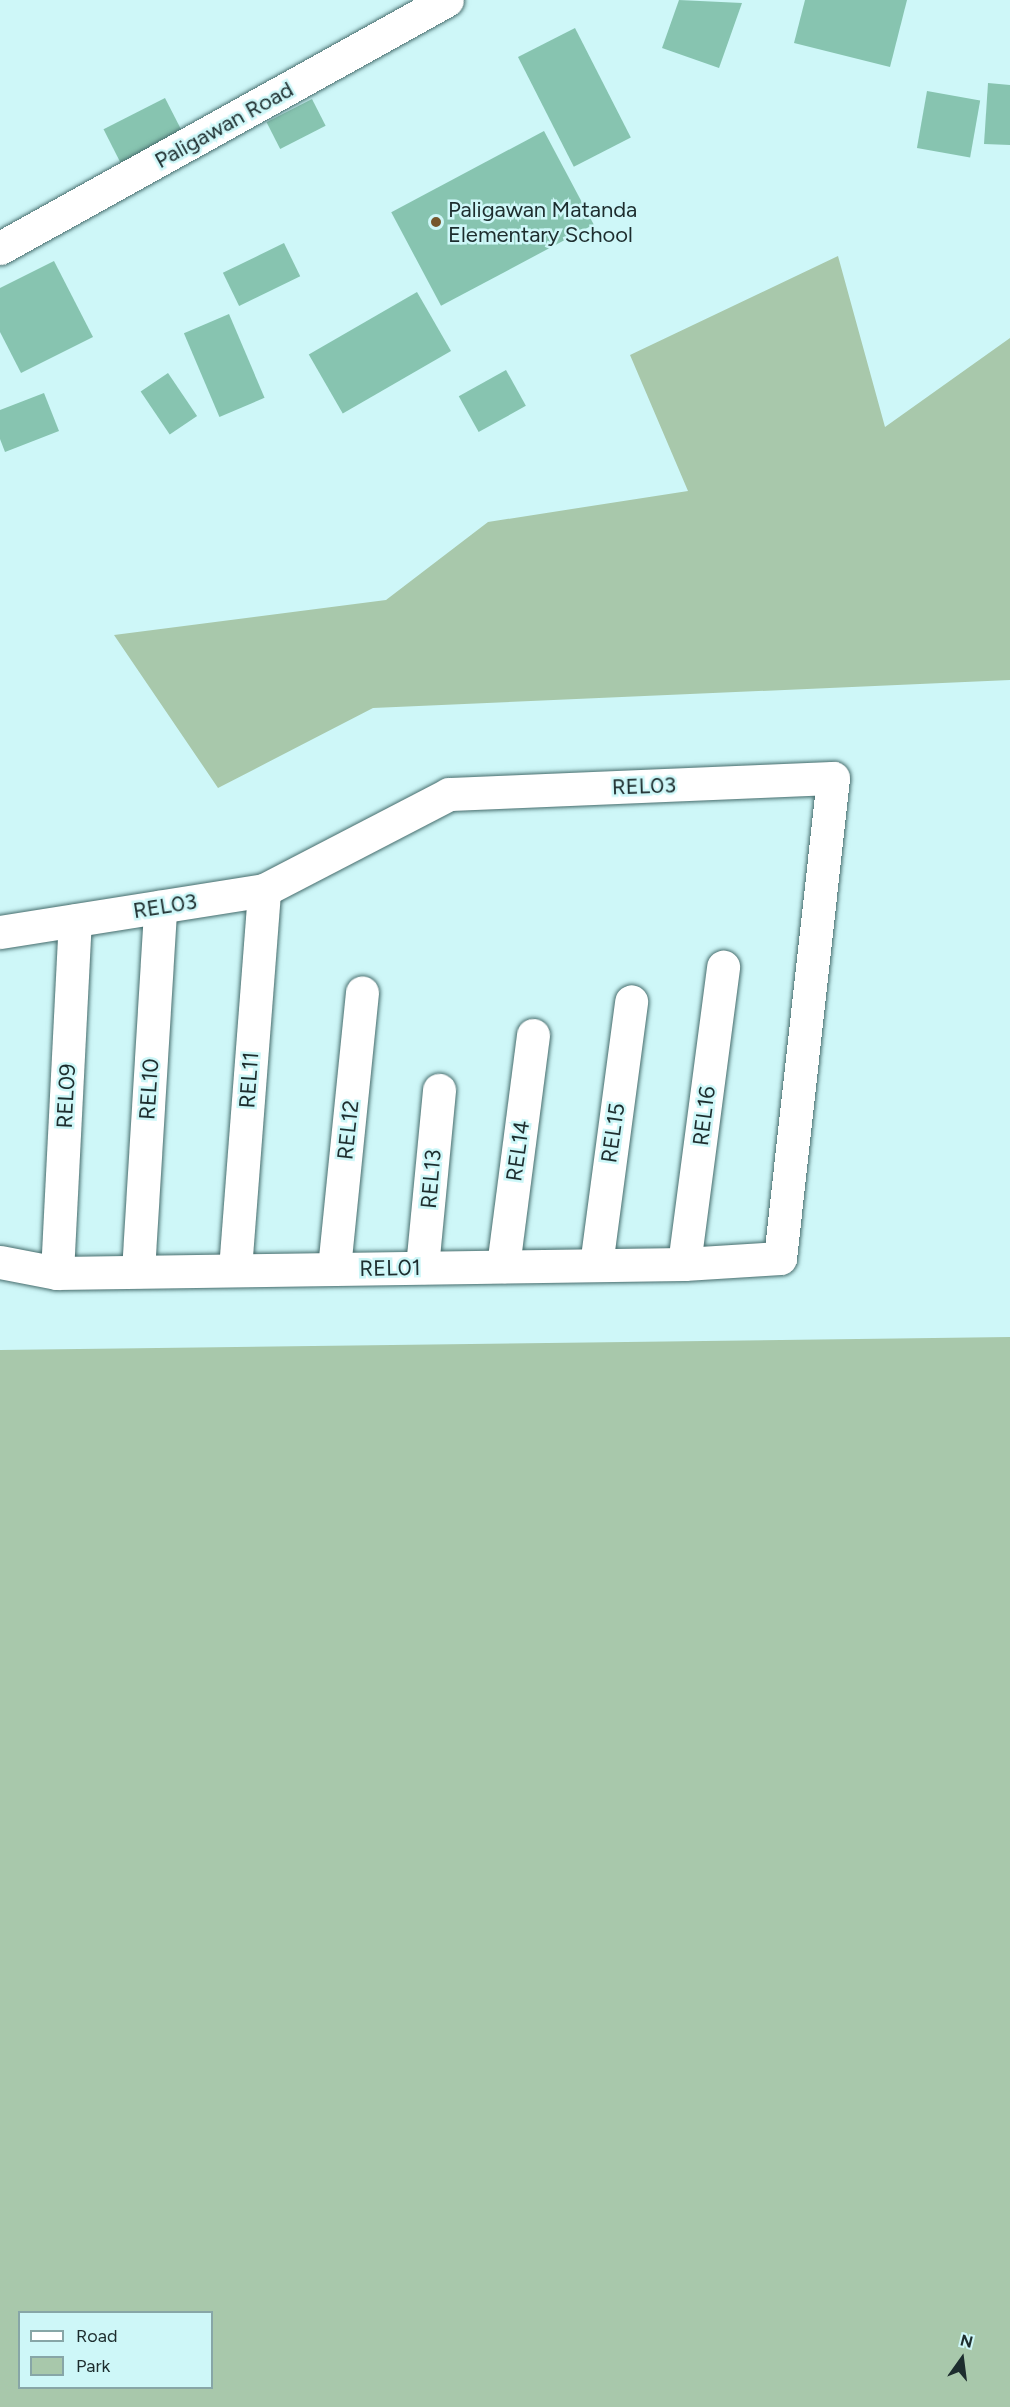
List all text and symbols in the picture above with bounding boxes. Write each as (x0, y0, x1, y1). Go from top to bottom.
street label: Paligawan Road (150, 76, 298, 174)
place label: Paligawan Matanda Elementary School (448, 196, 637, 248)
marker: Paligawan Matanda Elementary School (429, 215, 443, 229)
street label: REL03 (611, 772, 677, 800)
street label: REL03 (131, 888, 199, 924)
street label: REL11 (234, 1051, 264, 1109)
street label: REL10 (134, 1057, 164, 1121)
street label: REL09 (51, 1063, 81, 1129)
street label: REL16 (687, 1085, 721, 1147)
street label: REL12 (332, 1099, 364, 1161)
street label: REL15 (596, 1101, 630, 1165)
street label: REL14 (501, 1119, 535, 1183)
street label: REL13 (415, 1148, 447, 1210)
street label: REL01 (359, 1254, 421, 1282)
legend (18, 2311, 213, 2389)
text: Road (76, 2325, 117, 2347)
north arrow (932, 2329, 992, 2389)
text: N (958, 2330, 975, 2352)
text: Park (76, 2355, 110, 2377)

